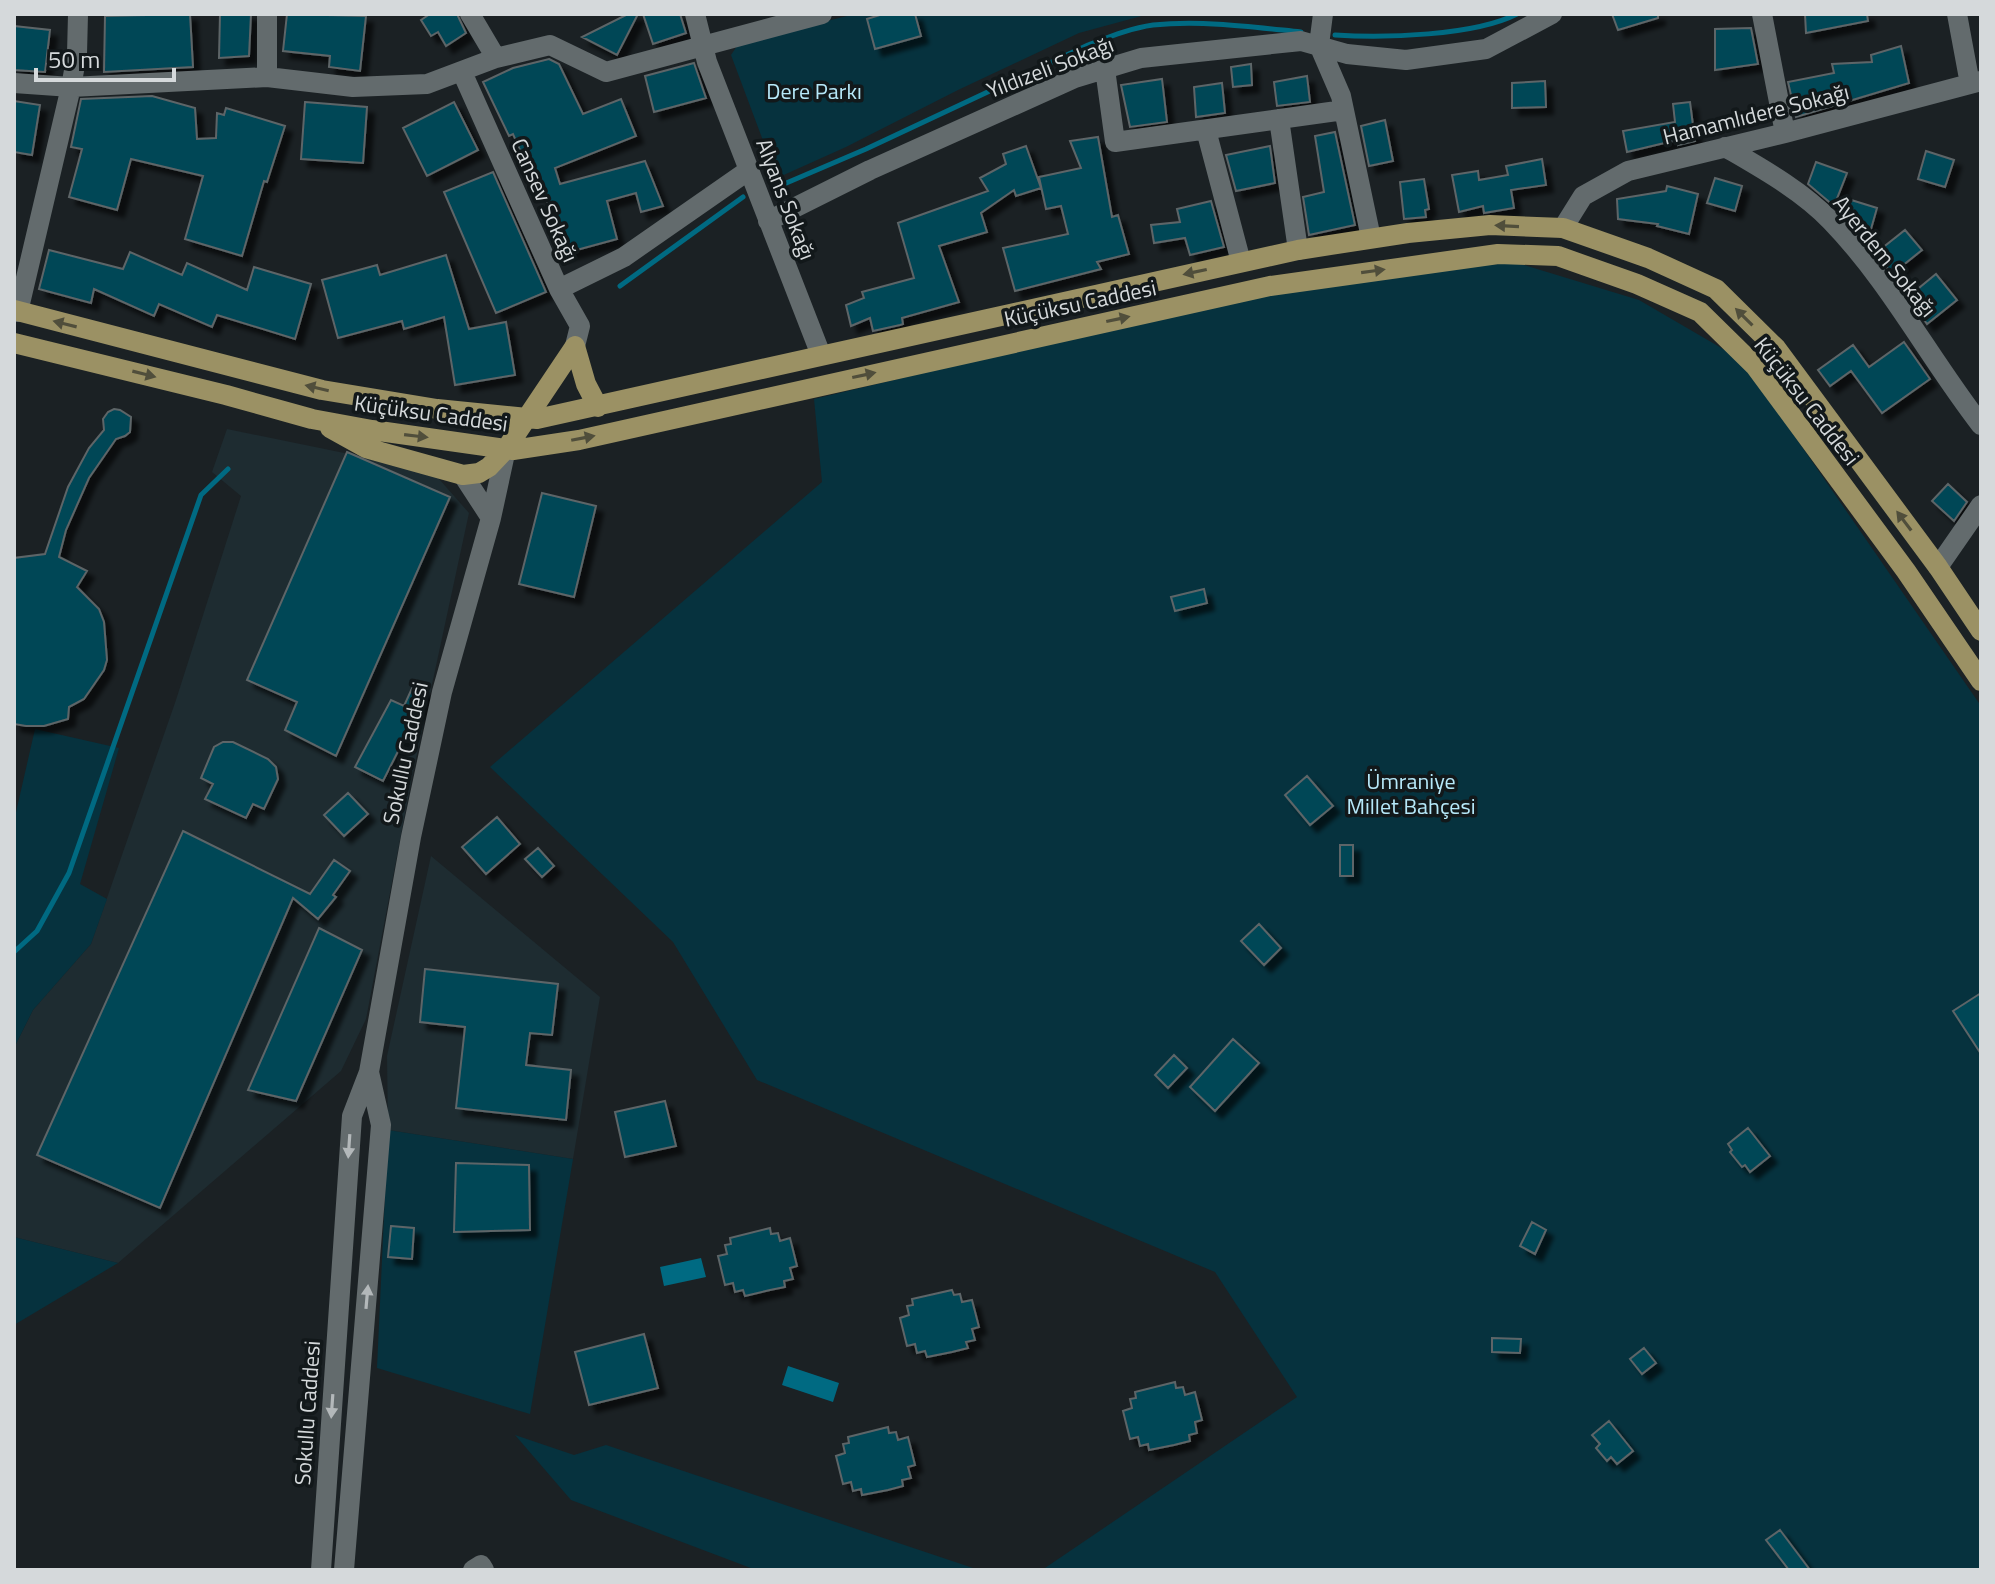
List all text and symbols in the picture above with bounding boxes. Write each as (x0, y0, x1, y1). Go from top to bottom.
street label: Yıldızeli Sokağı (981, 27, 1119, 107)
scale bar (36, 32, 174, 82)
text: 50 m (48, 41, 100, 77)
park label: Dere Parkı (766, 74, 862, 108)
street label: Hamamlıdere Sokağı (1659, 74, 1853, 154)
street label: Cansev Sokağı (503, 133, 587, 267)
street label: Alyans Sokağı (747, 133, 825, 265)
street label: Ayerdem Sokağı (1825, 188, 1945, 324)
one-way arrow (1494, 219, 1519, 232)
one-way arrow (1361, 264, 1386, 277)
one-way arrow (1183, 267, 1208, 279)
street label: Küçüksu Caddesi (1001, 270, 1159, 336)
one-way arrow (1735, 308, 1754, 327)
one-way arrow (1106, 312, 1131, 325)
one-way arrow (53, 317, 78, 329)
street label: Küçüksu Caddesi (1746, 329, 1868, 473)
one-way arrow (852, 368, 877, 381)
one-way arrow (132, 369, 157, 381)
one-way arrow (305, 381, 330, 394)
street label: Küçüksu Caddesi (352, 385, 510, 441)
one-way arrow (404, 430, 429, 443)
one-way arrow (571, 432, 596, 444)
one-way arrow (1897, 511, 1912, 532)
street label: Sokullu Caddesi (373, 679, 437, 827)
park label: Ümraniye Millet Bahçesi (1346, 764, 1476, 823)
one-way arrow (343, 1134, 356, 1159)
one-way arrow (361, 1284, 374, 1309)
street label: Sokullu Caddesi (285, 1340, 329, 1486)
one-way arrow (325, 1394, 338, 1419)

